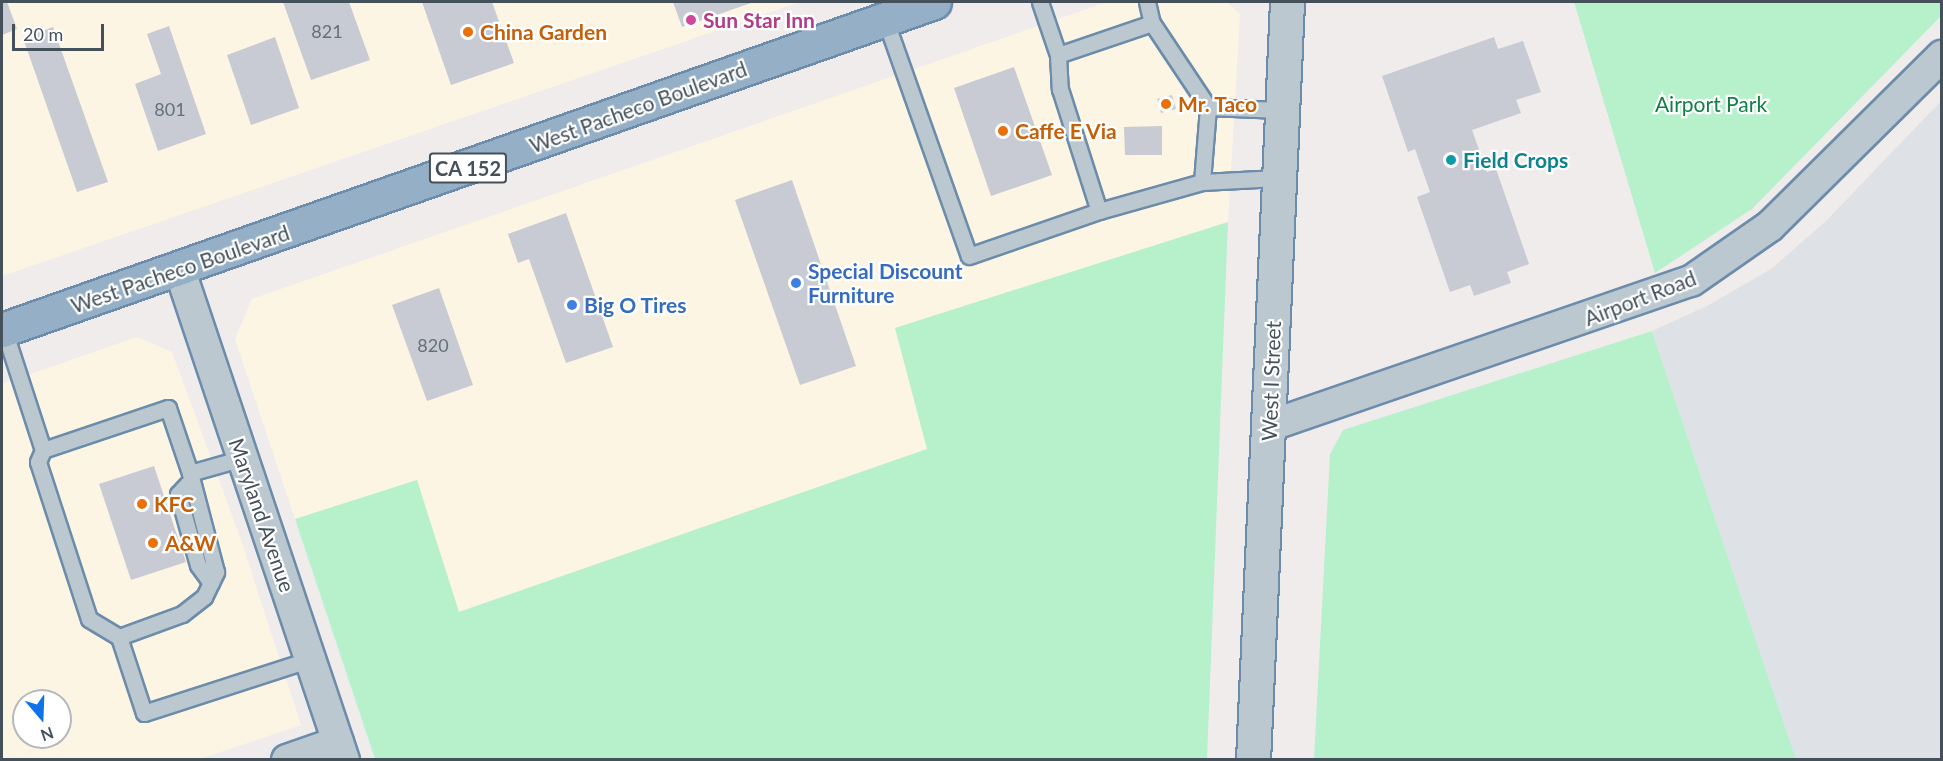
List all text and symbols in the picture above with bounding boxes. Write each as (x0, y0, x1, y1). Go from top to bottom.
place label: Sun Star Inn (703, 7, 815, 33)
scale bar (15, 12, 106, 50)
marker: Sun Star Inn (684, 13, 698, 27)
place label: China Garden (480, 19, 607, 45)
house number: 821 (311, 20, 343, 42)
text: 20 m (23, 23, 63, 45)
marker: China Garden (461, 25, 475, 39)
street label: West Pacheco Boulevard (526, 56, 750, 158)
place label: Mr. Taco (1178, 91, 1258, 117)
park label: Airport Park (1655, 91, 1767, 117)
marker: Mr. Taco (1159, 97, 1173, 111)
house number: 801 (154, 98, 186, 120)
place label: Caffe E Via (1015, 118, 1117, 144)
marker: Caffe E Via (996, 124, 1010, 138)
place label: Field Crops (1463, 147, 1568, 173)
road number: CA 152 (428, 151, 508, 185)
marker: Field Crops (1444, 153, 1458, 167)
street label: West Pacheco Boulevard (68, 220, 292, 318)
place label: Special Discount Furniture (808, 258, 963, 308)
street label: Airport Road (1581, 265, 1699, 331)
marker: Special Discount Furniture (789, 276, 803, 290)
place label: Big O Tires (584, 292, 687, 318)
marker: Big O Tires (565, 298, 579, 312)
street label: West I Street (1256, 321, 1286, 441)
house number: 820 (417, 334, 449, 356)
street label: Maryland Avenue (224, 434, 300, 596)
place label: KFC (154, 491, 194, 517)
marker: KFC (135, 497, 149, 511)
place label: A&W (165, 530, 216, 556)
marker: A&W (146, 536, 160, 550)
north arrow (12, 689, 72, 749)
text: N (38, 724, 56, 746)

